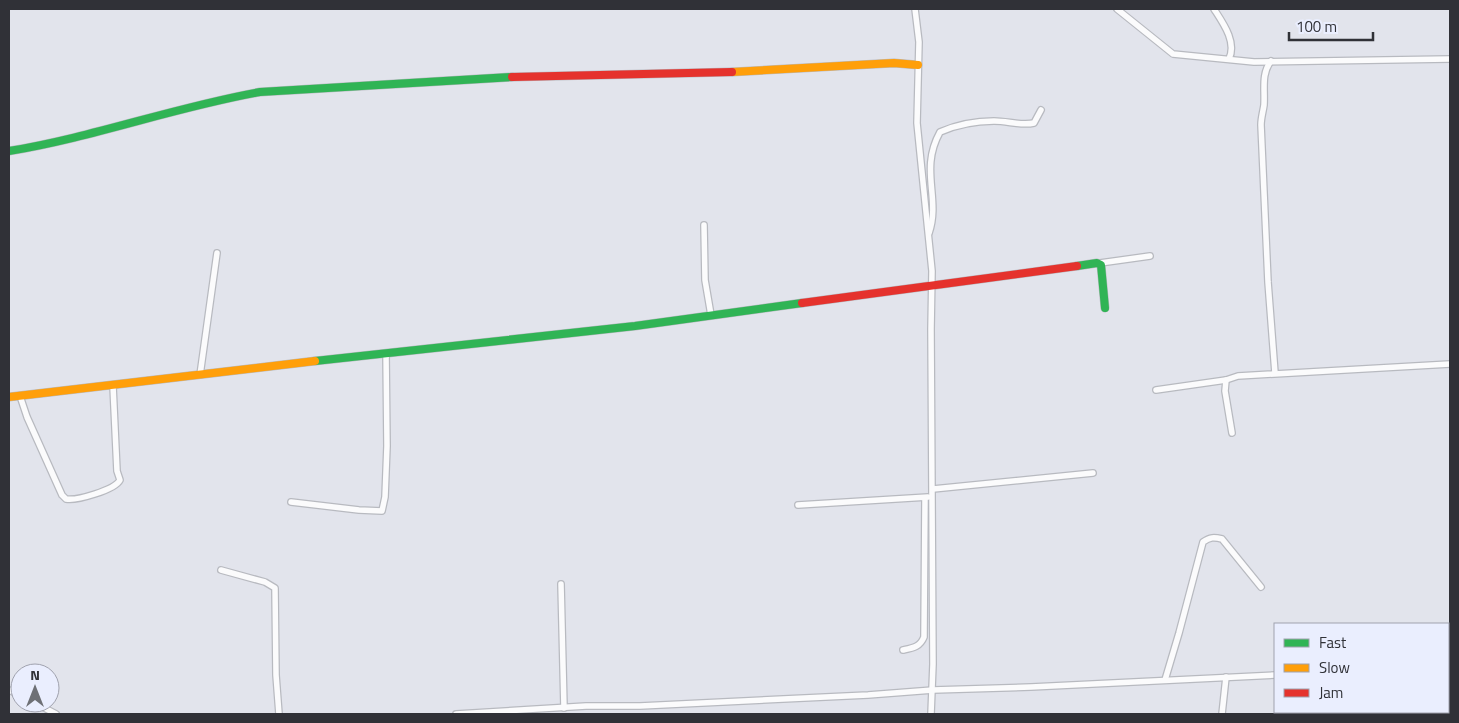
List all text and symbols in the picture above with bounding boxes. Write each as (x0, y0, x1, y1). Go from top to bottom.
scale bar (1289, 10, 1373, 42)
text: 100 m (1296, 15, 1337, 38)
legend (1274, 623, 1449, 713)
text: Fast (1319, 631, 1347, 654)
text: Slow (1319, 656, 1350, 679)
north arrow (10, 663, 60, 713)
text: N (30, 664, 40, 685)
text: Jam (1319, 681, 1343, 704)

